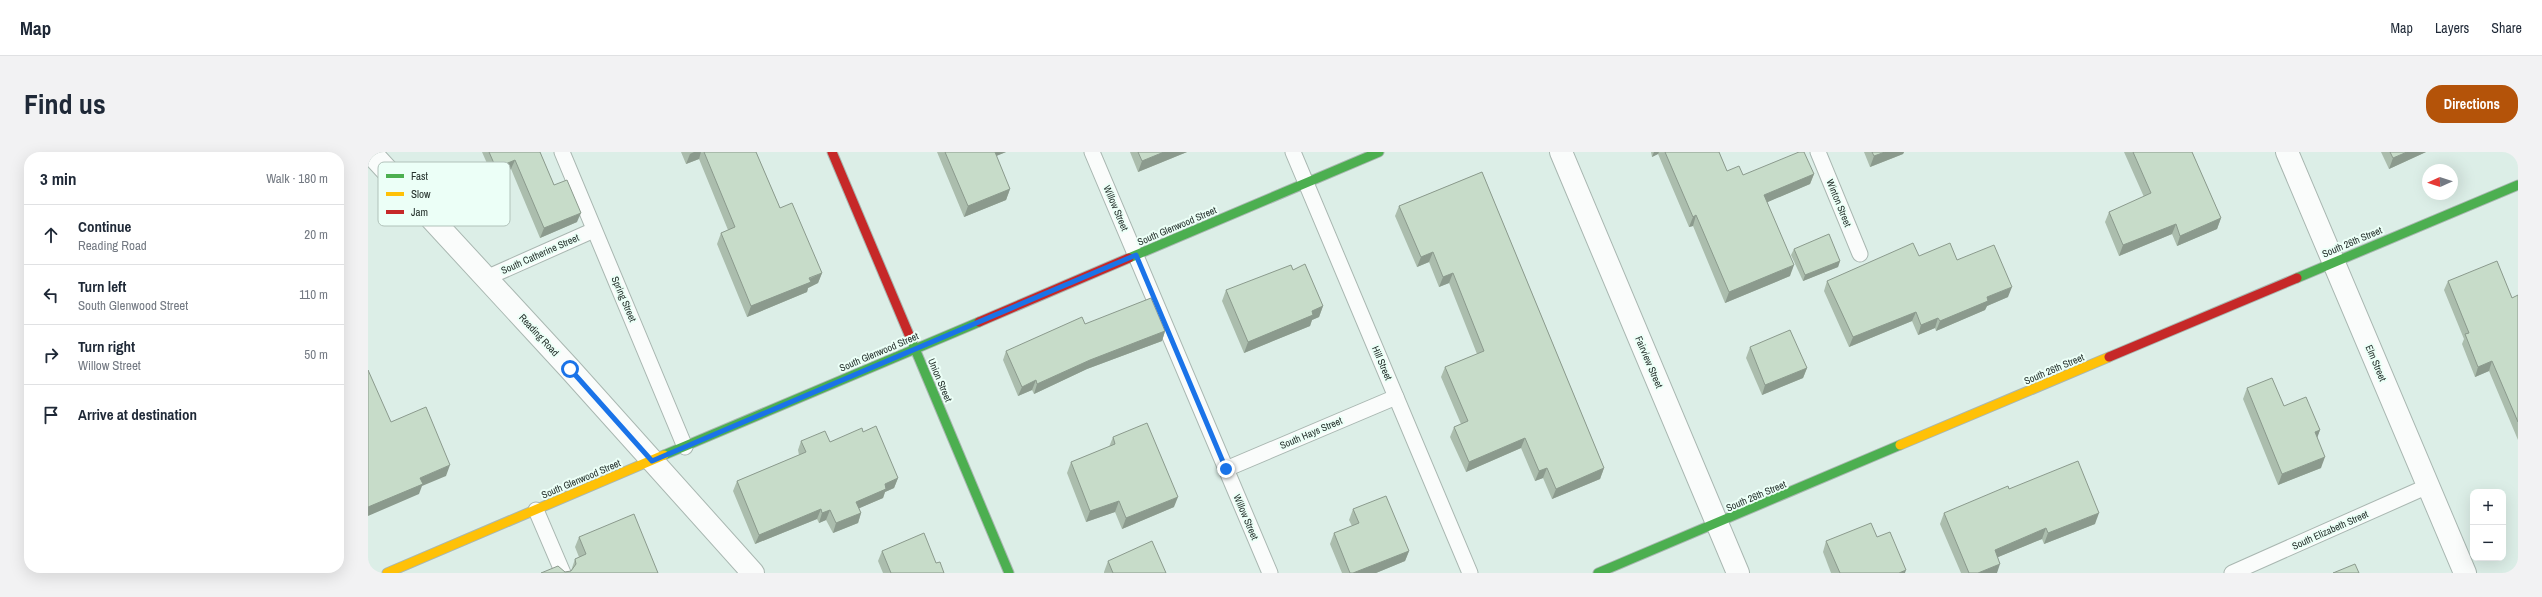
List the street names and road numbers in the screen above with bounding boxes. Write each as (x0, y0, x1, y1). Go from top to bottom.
street label: Winton Street (1824, 177, 1855, 229)
street label: Willow Street (1101, 183, 1132, 233)
street label: South Glenwood Street (1135, 203, 1219, 249)
street label: South 26th Street (2320, 223, 2385, 260)
street label: South Catherine Street (499, 231, 582, 277)
street label: Spring Street (609, 274, 640, 324)
street label: Reading Road (516, 311, 562, 359)
street label: South Glenwood Street (837, 329, 921, 375)
street label: Fairview Street (1632, 334, 1666, 391)
street label: Elm Street (2363, 343, 2390, 384)
street label: Hill Street (1369, 344, 1395, 383)
street label: South 26th Street (2022, 350, 2087, 387)
street label: Union Street (925, 356, 955, 404)
street label: South Hays Street (1278, 414, 1345, 452)
street label: South Glenwood Street (539, 456, 623, 502)
street label: South 26th Street (1724, 477, 1789, 514)
street label: Willow Street (1231, 492, 1262, 542)
street label: South Elizabeth Street (2290, 507, 2371, 553)

